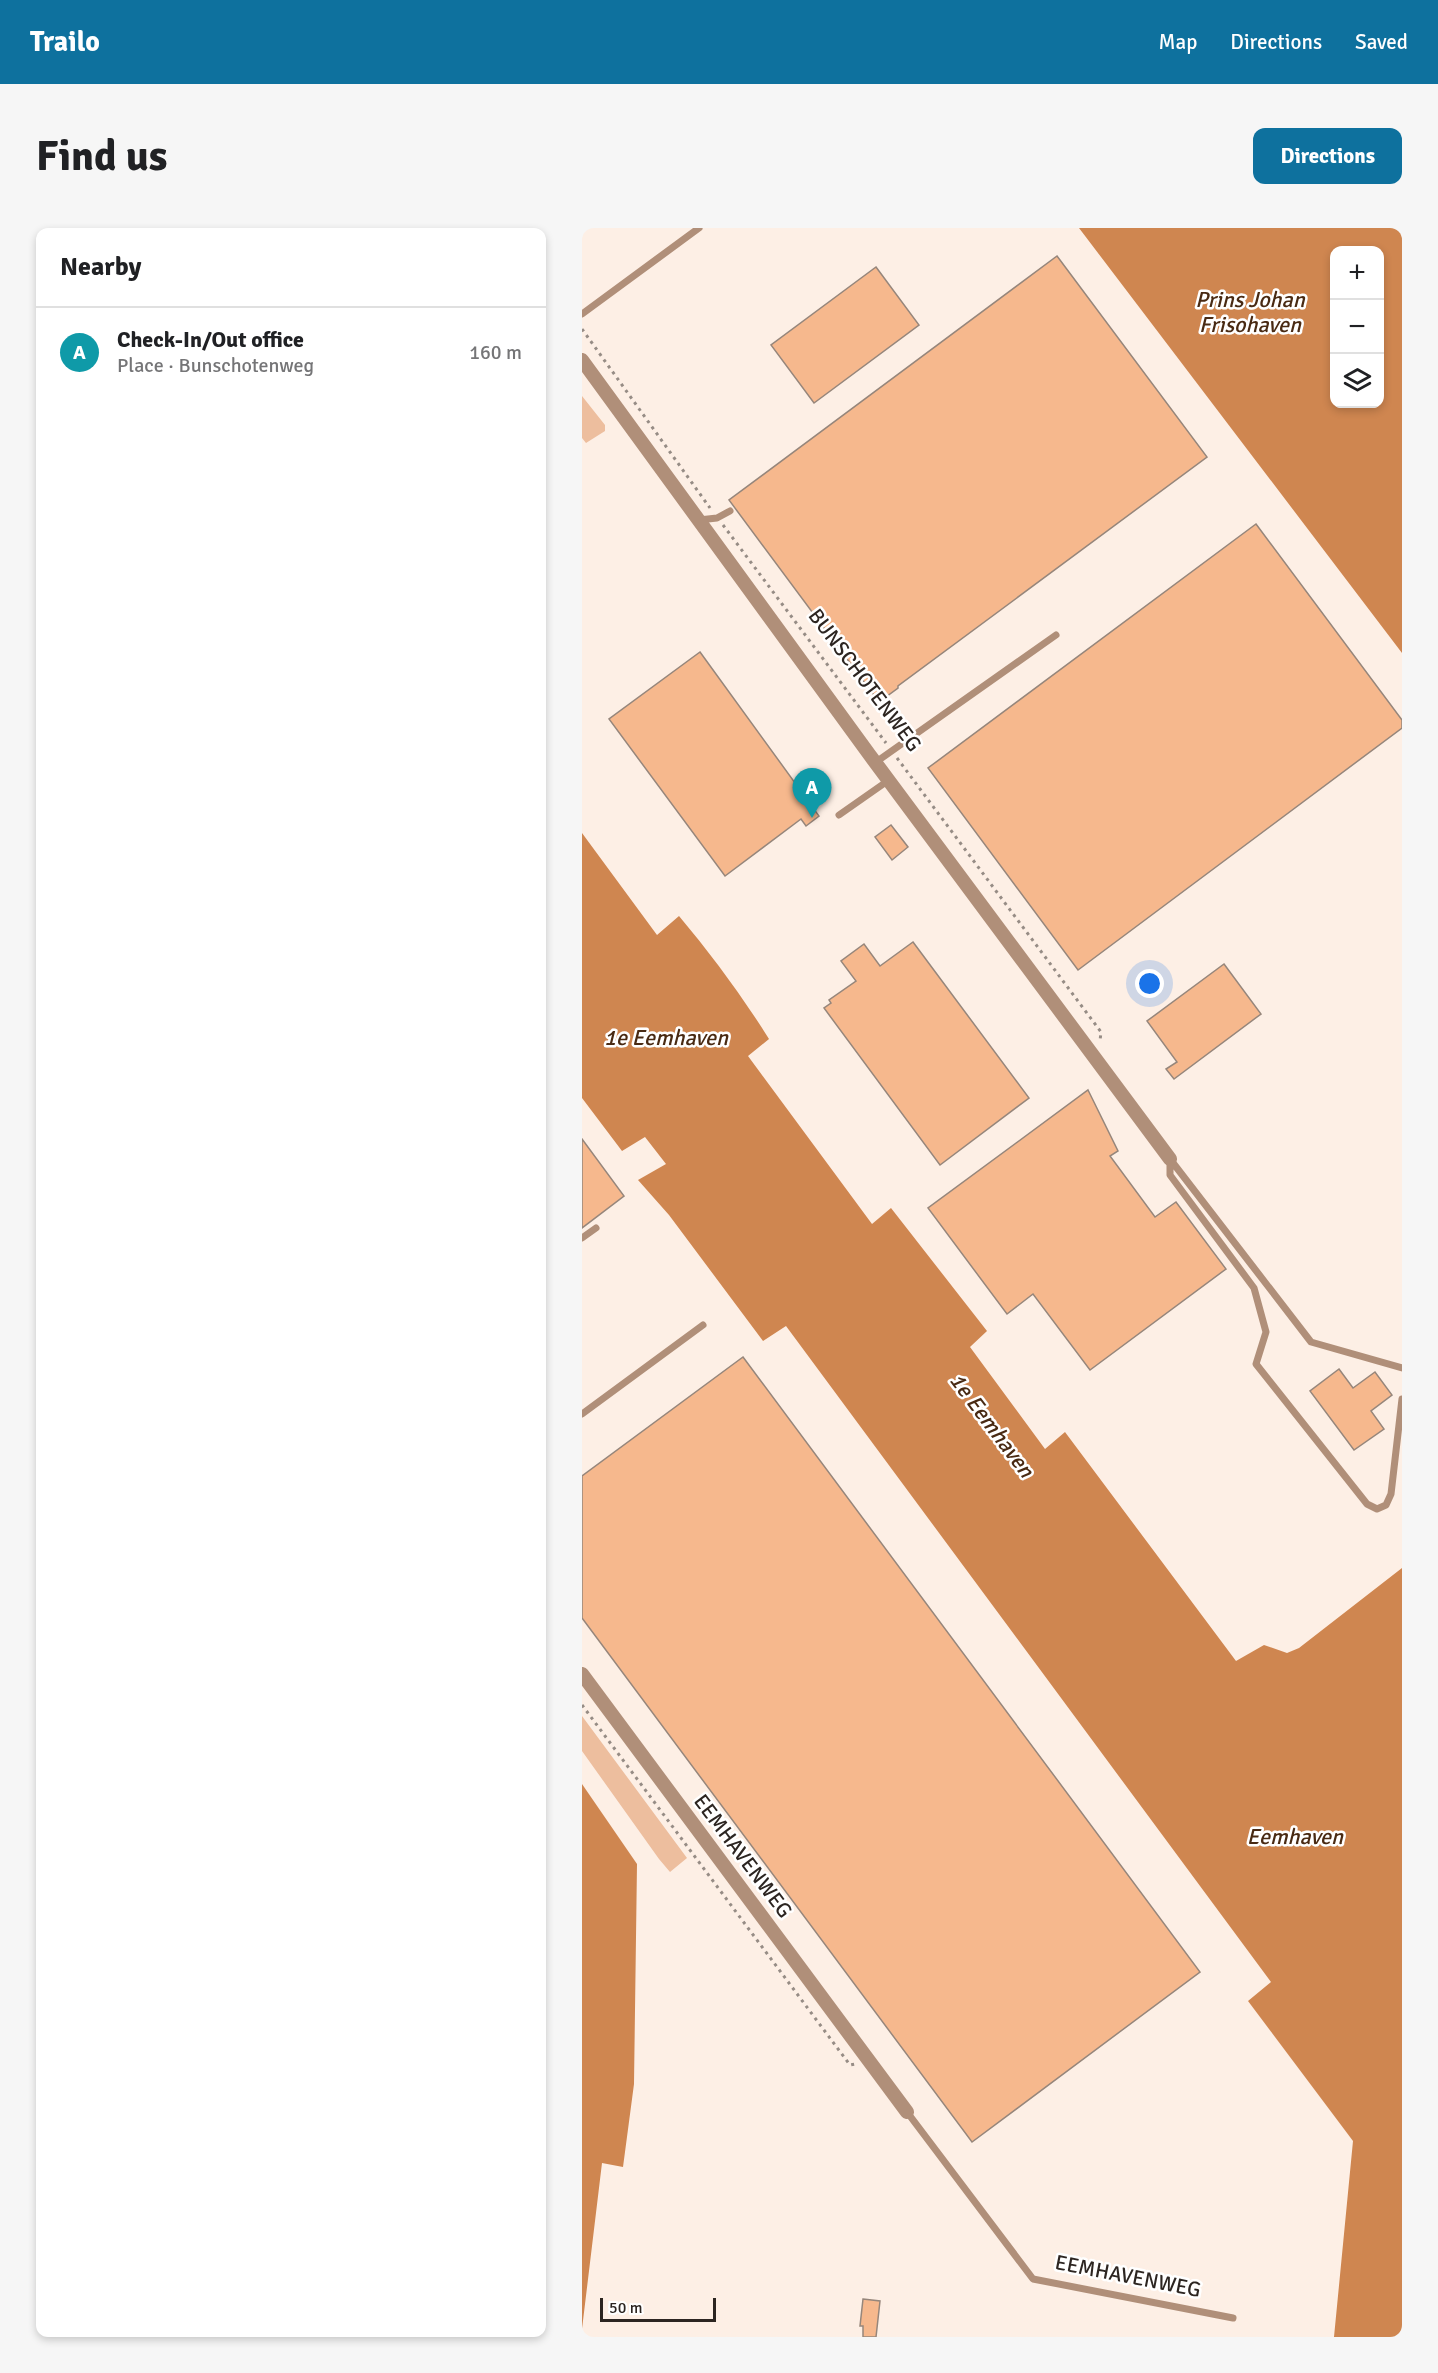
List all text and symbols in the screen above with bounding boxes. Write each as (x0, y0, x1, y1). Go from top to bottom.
text: Trailo (30, 25, 100, 59)
text: Map (1159, 29, 1197, 55)
text: Directions (1230, 29, 1322, 55)
text: Saved (1355, 29, 1408, 55)
button: Directions (1253, 128, 1402, 184)
text: Find us (36, 131, 167, 182)
map controls (1330, 246, 1384, 408)
button: + (1330, 246, 1384, 300)
text: Nearby (60, 251, 141, 283)
water label: Prins Johan Frisohaven (1195, 286, 1306, 338)
button: − (1330, 300, 1384, 354)
text: Check-In/Out office (117, 326, 304, 353)
text: A (73, 340, 86, 365)
text: 160 m (469, 340, 522, 365)
text: Place · Bunschotenweg (117, 353, 314, 378)
button: layers (1330, 354, 1384, 408)
street label: BUNSCHOTENWEG (803, 603, 927, 757)
pin: A (792, 768, 832, 818)
your location (1135, 969, 1164, 998)
water label: 1e Eemhaven (604, 1024, 729, 1051)
water label: 1e Eemhaven (944, 1367, 1041, 1483)
street label: EEMHAVENWEG (688, 1789, 798, 1923)
water label: Eemhaven (1247, 1823, 1344, 1850)
street label: EEMHAVENWEG (1053, 2249, 1203, 2303)
scale bar (600, 2295, 716, 2322)
text: 50 m (609, 2298, 643, 2318)

